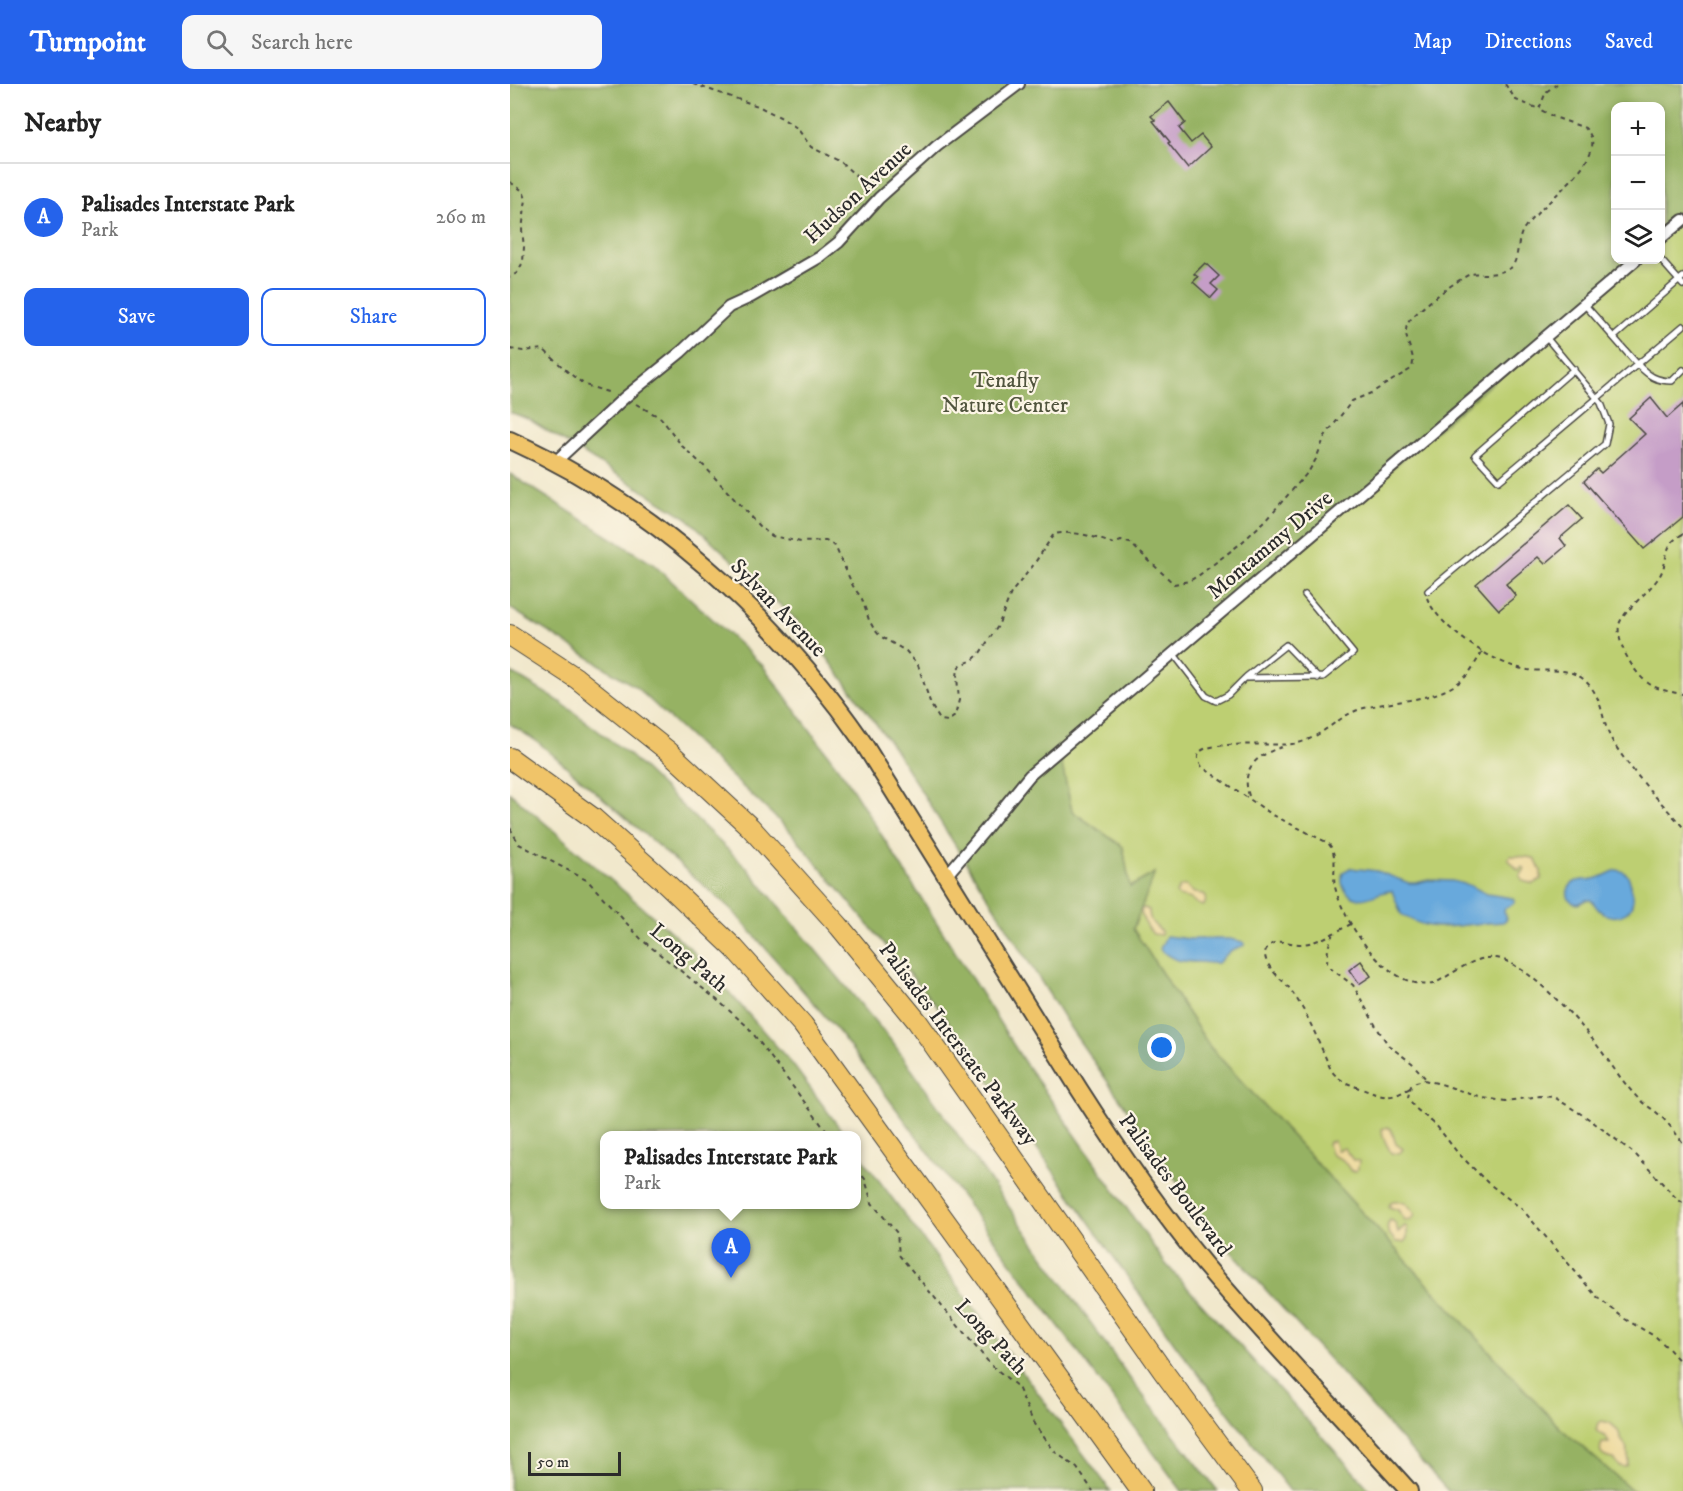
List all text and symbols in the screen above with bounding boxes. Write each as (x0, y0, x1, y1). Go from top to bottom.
search box (182, 15, 602, 69)
text: Turnpoint (30, 25, 146, 60)
icon: search (203, 26, 236, 59)
text: Search here (251, 29, 353, 56)
text: Map (1413, 29, 1452, 55)
text: Directions (1485, 29, 1572, 55)
text: Saved (1605, 29, 1653, 55)
map controls (1611, 102, 1665, 264)
button: + (1611, 102, 1665, 156)
text: Nearby (24, 107, 101, 140)
street label: Hudson Avenue (799, 136, 917, 250)
button: − (1611, 156, 1665, 210)
text: Palisades Interstate Park (81, 191, 295, 218)
text: A (37, 205, 50, 230)
text: 260 m (436, 205, 486, 230)
button: layers (1611, 210, 1665, 264)
text: Park (81, 218, 118, 243)
button: Save (24, 288, 249, 346)
button: Share (261, 288, 486, 346)
park label: Tenafly Nature Center (942, 367, 1069, 419)
street label: Montammy Drive (1202, 485, 1338, 605)
street label: Sylvan Avenue (724, 553, 832, 663)
street label: Long Path (644, 917, 734, 999)
street label: Palisades Interstate Parkway (873, 937, 1044, 1151)
your location (1147, 1033, 1176, 1062)
street label: Palisades Boulevard (1112, 1108, 1238, 1262)
popup (600, 1131, 861, 1209)
text: Palisades Interstate Park (624, 1144, 837, 1171)
text: Park (624, 1171, 661, 1196)
pin: A (712, 1228, 750, 1278)
street label: Long Path (949, 1293, 1033, 1381)
scale bar (528, 1449, 621, 1476)
text: 50 m (537, 1452, 569, 1472)

